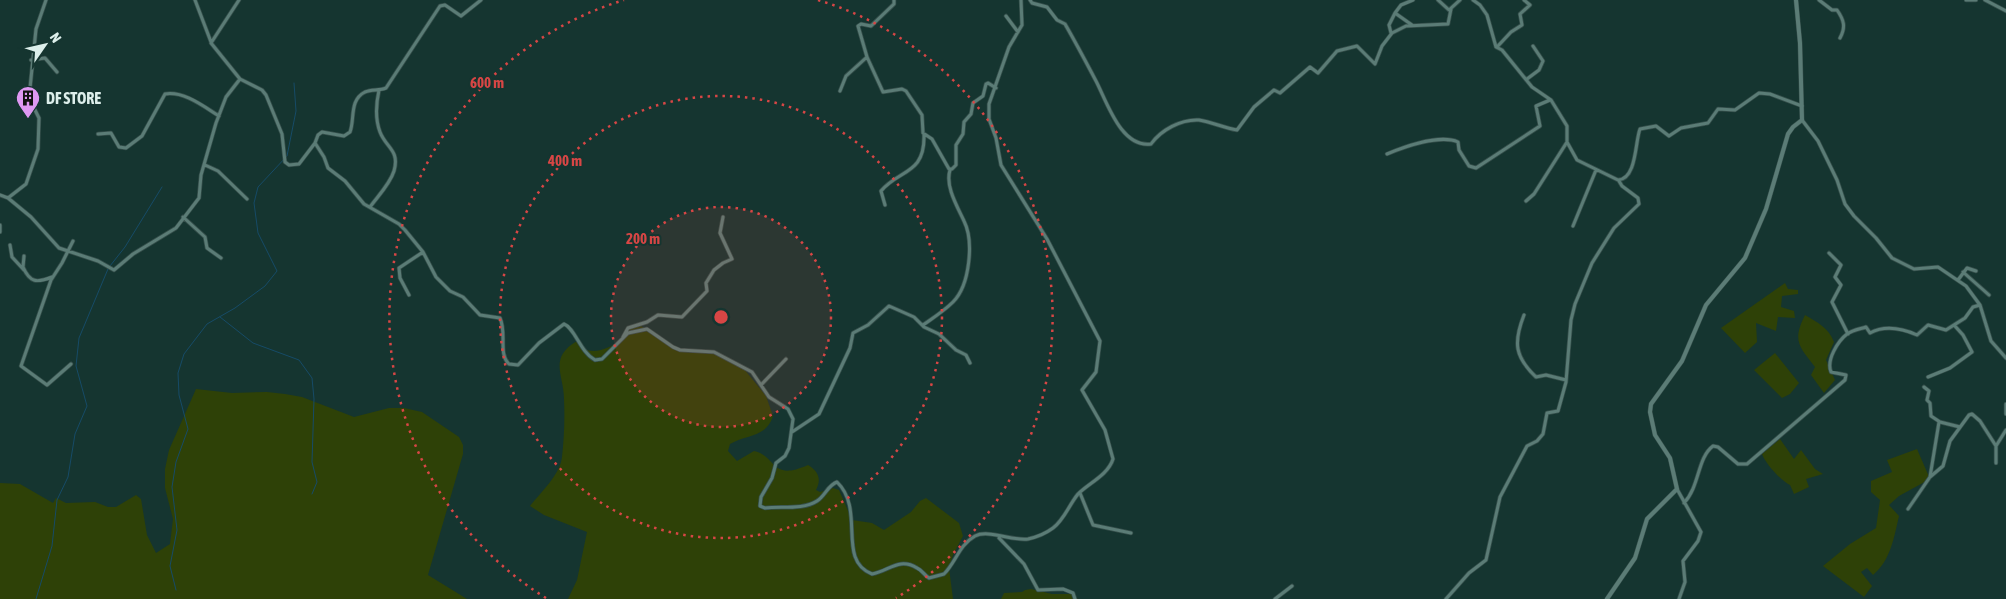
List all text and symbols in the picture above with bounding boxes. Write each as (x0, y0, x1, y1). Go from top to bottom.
north arrow (20, 20, 70, 70)
text: N (47, 30, 65, 46)
text: 600 m (470, 74, 504, 91)
building icon: DF STORE (15, 85, 41, 119)
place label: DF STORE (46, 89, 101, 107)
text: 400 m (547, 152, 582, 169)
text: 200 m (626, 230, 660, 247)
centre of rings (712, 308, 730, 326)

